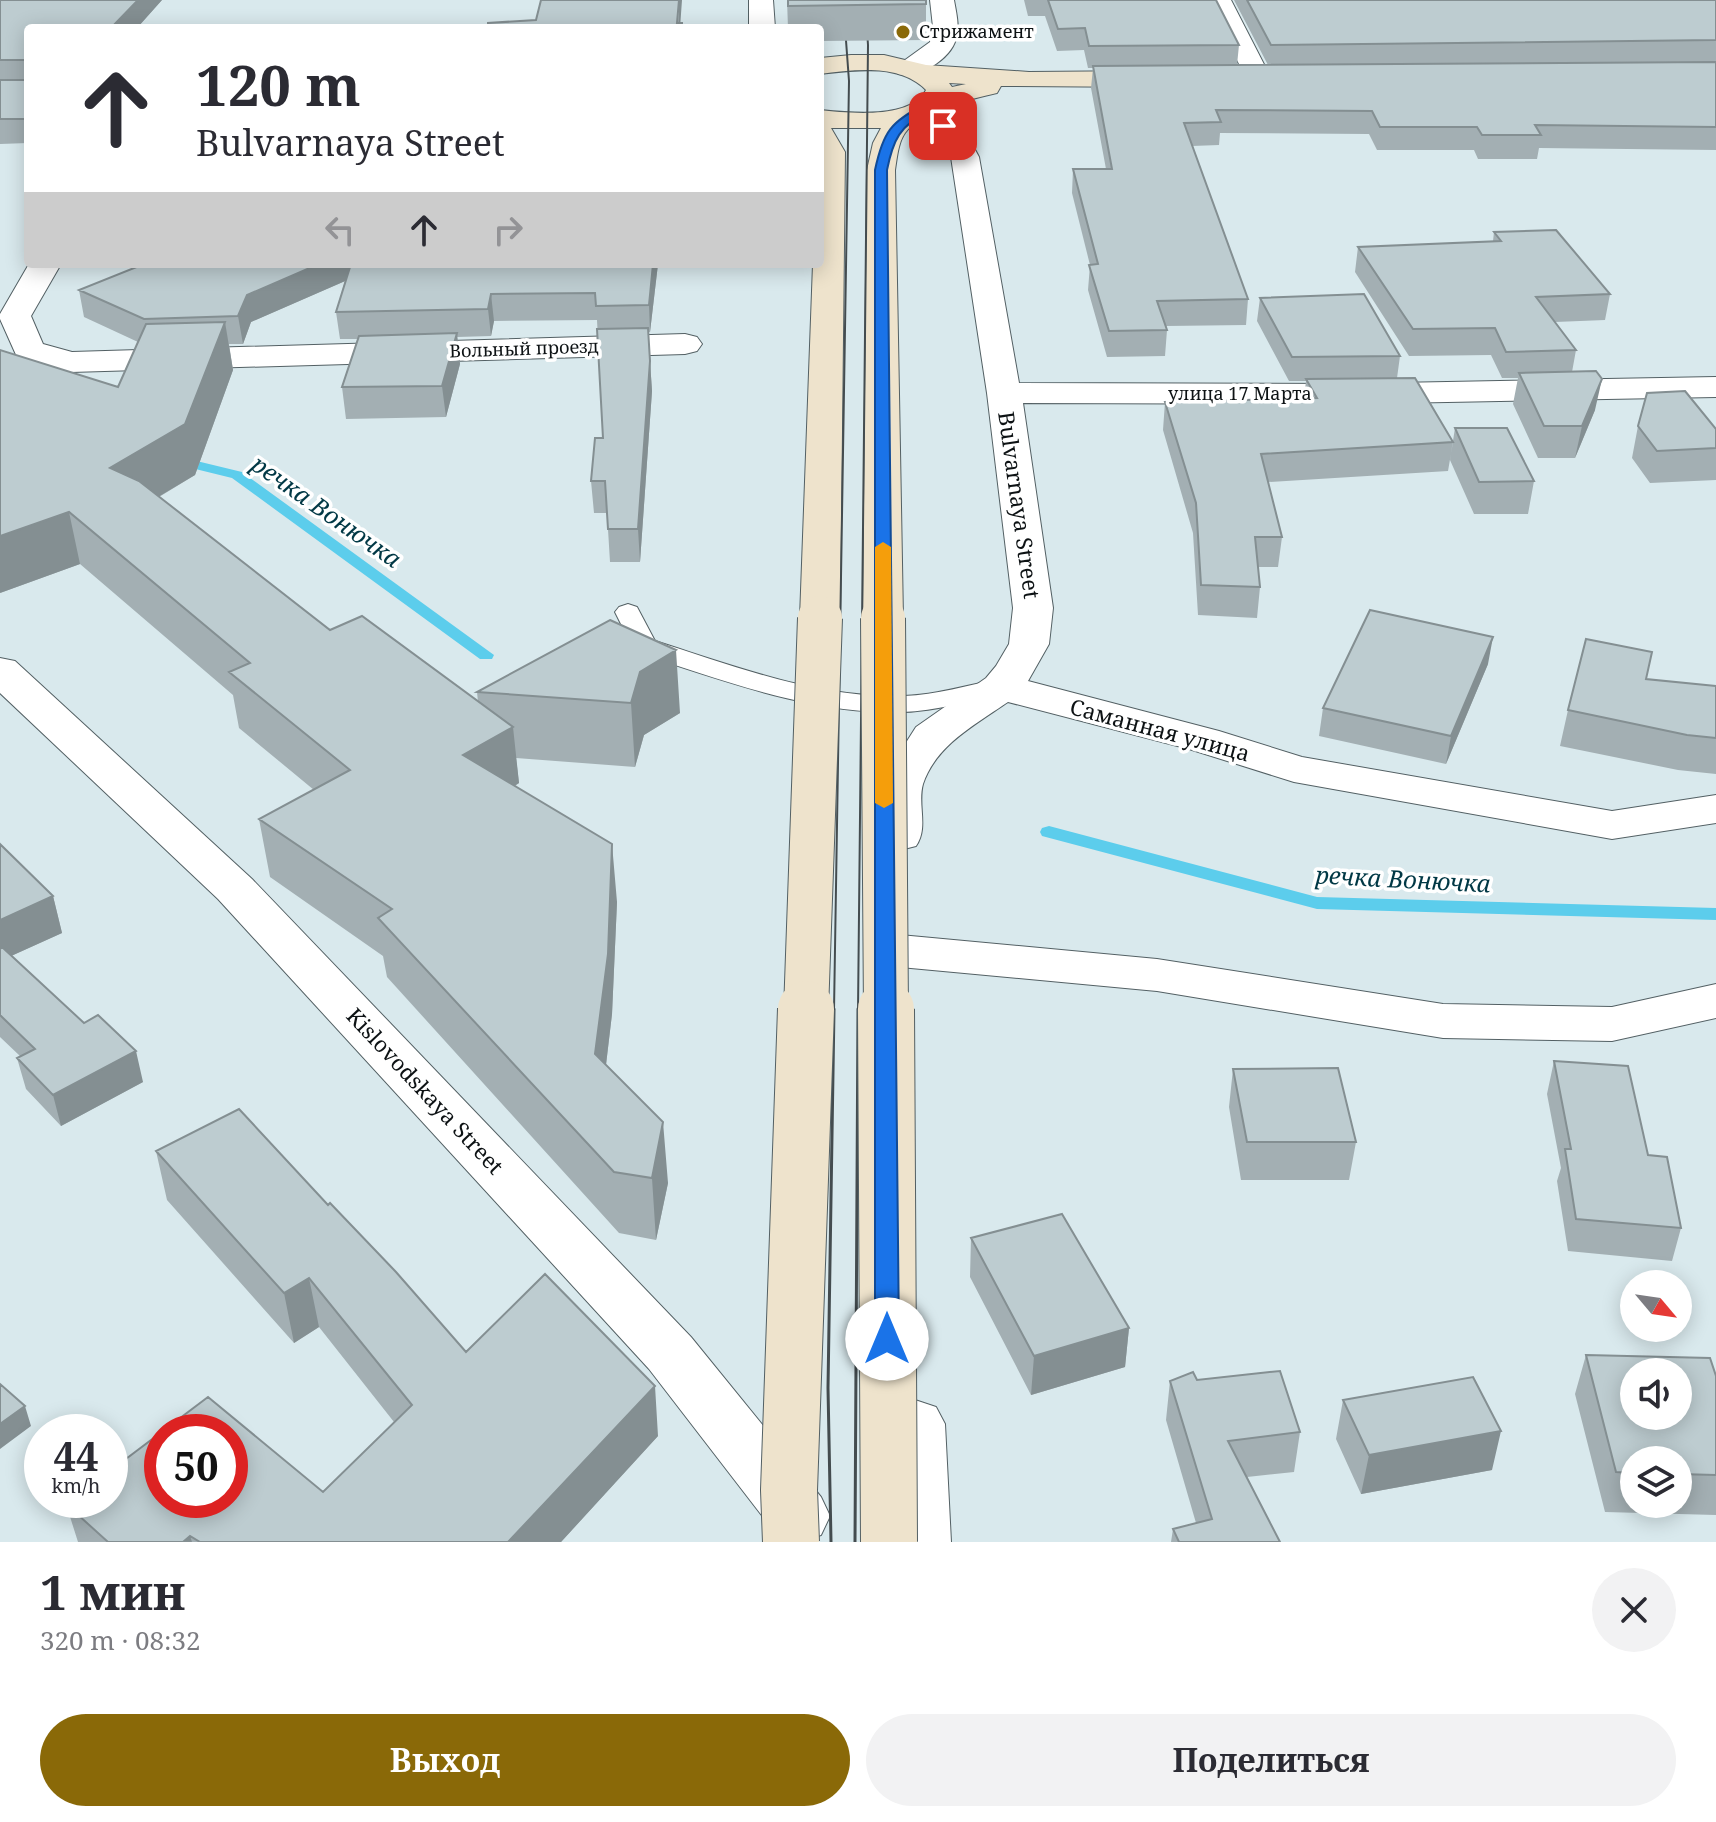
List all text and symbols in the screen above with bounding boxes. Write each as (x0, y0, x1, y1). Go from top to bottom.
place label: Стрижамент (919, 19, 1034, 43)
marker: Стрижамент (894, 23, 912, 41)
text: 120 m (196, 46, 361, 122)
icon: ahead (64, 56, 168, 160)
pin (909, 92, 977, 160)
icon: arrive (921, 104, 965, 148)
text: Bulvarnaya Street (196, 118, 505, 167)
icon: left (318, 208, 362, 252)
icon: ahead (402, 208, 446, 252)
icon: right (486, 208, 530, 252)
street label: Вольный проезд (449, 333, 599, 363)
street label: улица 17 Марта (1168, 381, 1312, 405)
street label: Bulvarnaya Street (992, 409, 1048, 601)
water label: речка Вонючка (245, 446, 409, 575)
street label: Саманная улица (1067, 691, 1253, 767)
water label: речка Вонючка (1314, 857, 1492, 900)
street label: Kislovodskaya Street (341, 1001, 511, 1180)
north arrow (1620, 1270, 1692, 1342)
map controls (1620, 1270, 1692, 1518)
position arrow (845, 1297, 929, 1381)
button: sound (1620, 1358, 1692, 1430)
speed limit sign: 50 (144, 1414, 248, 1518)
text: 44 (53, 1428, 99, 1483)
button: layers (1620, 1446, 1692, 1518)
text: km/h (51, 1472, 101, 1499)
text: 1 мин (40, 1559, 185, 1624)
button: close (1592, 1568, 1676, 1652)
text: 320 m · 08:32 (40, 1622, 201, 1658)
button: Выход (40, 1714, 850, 1806)
button: Поделиться (866, 1714, 1676, 1806)

